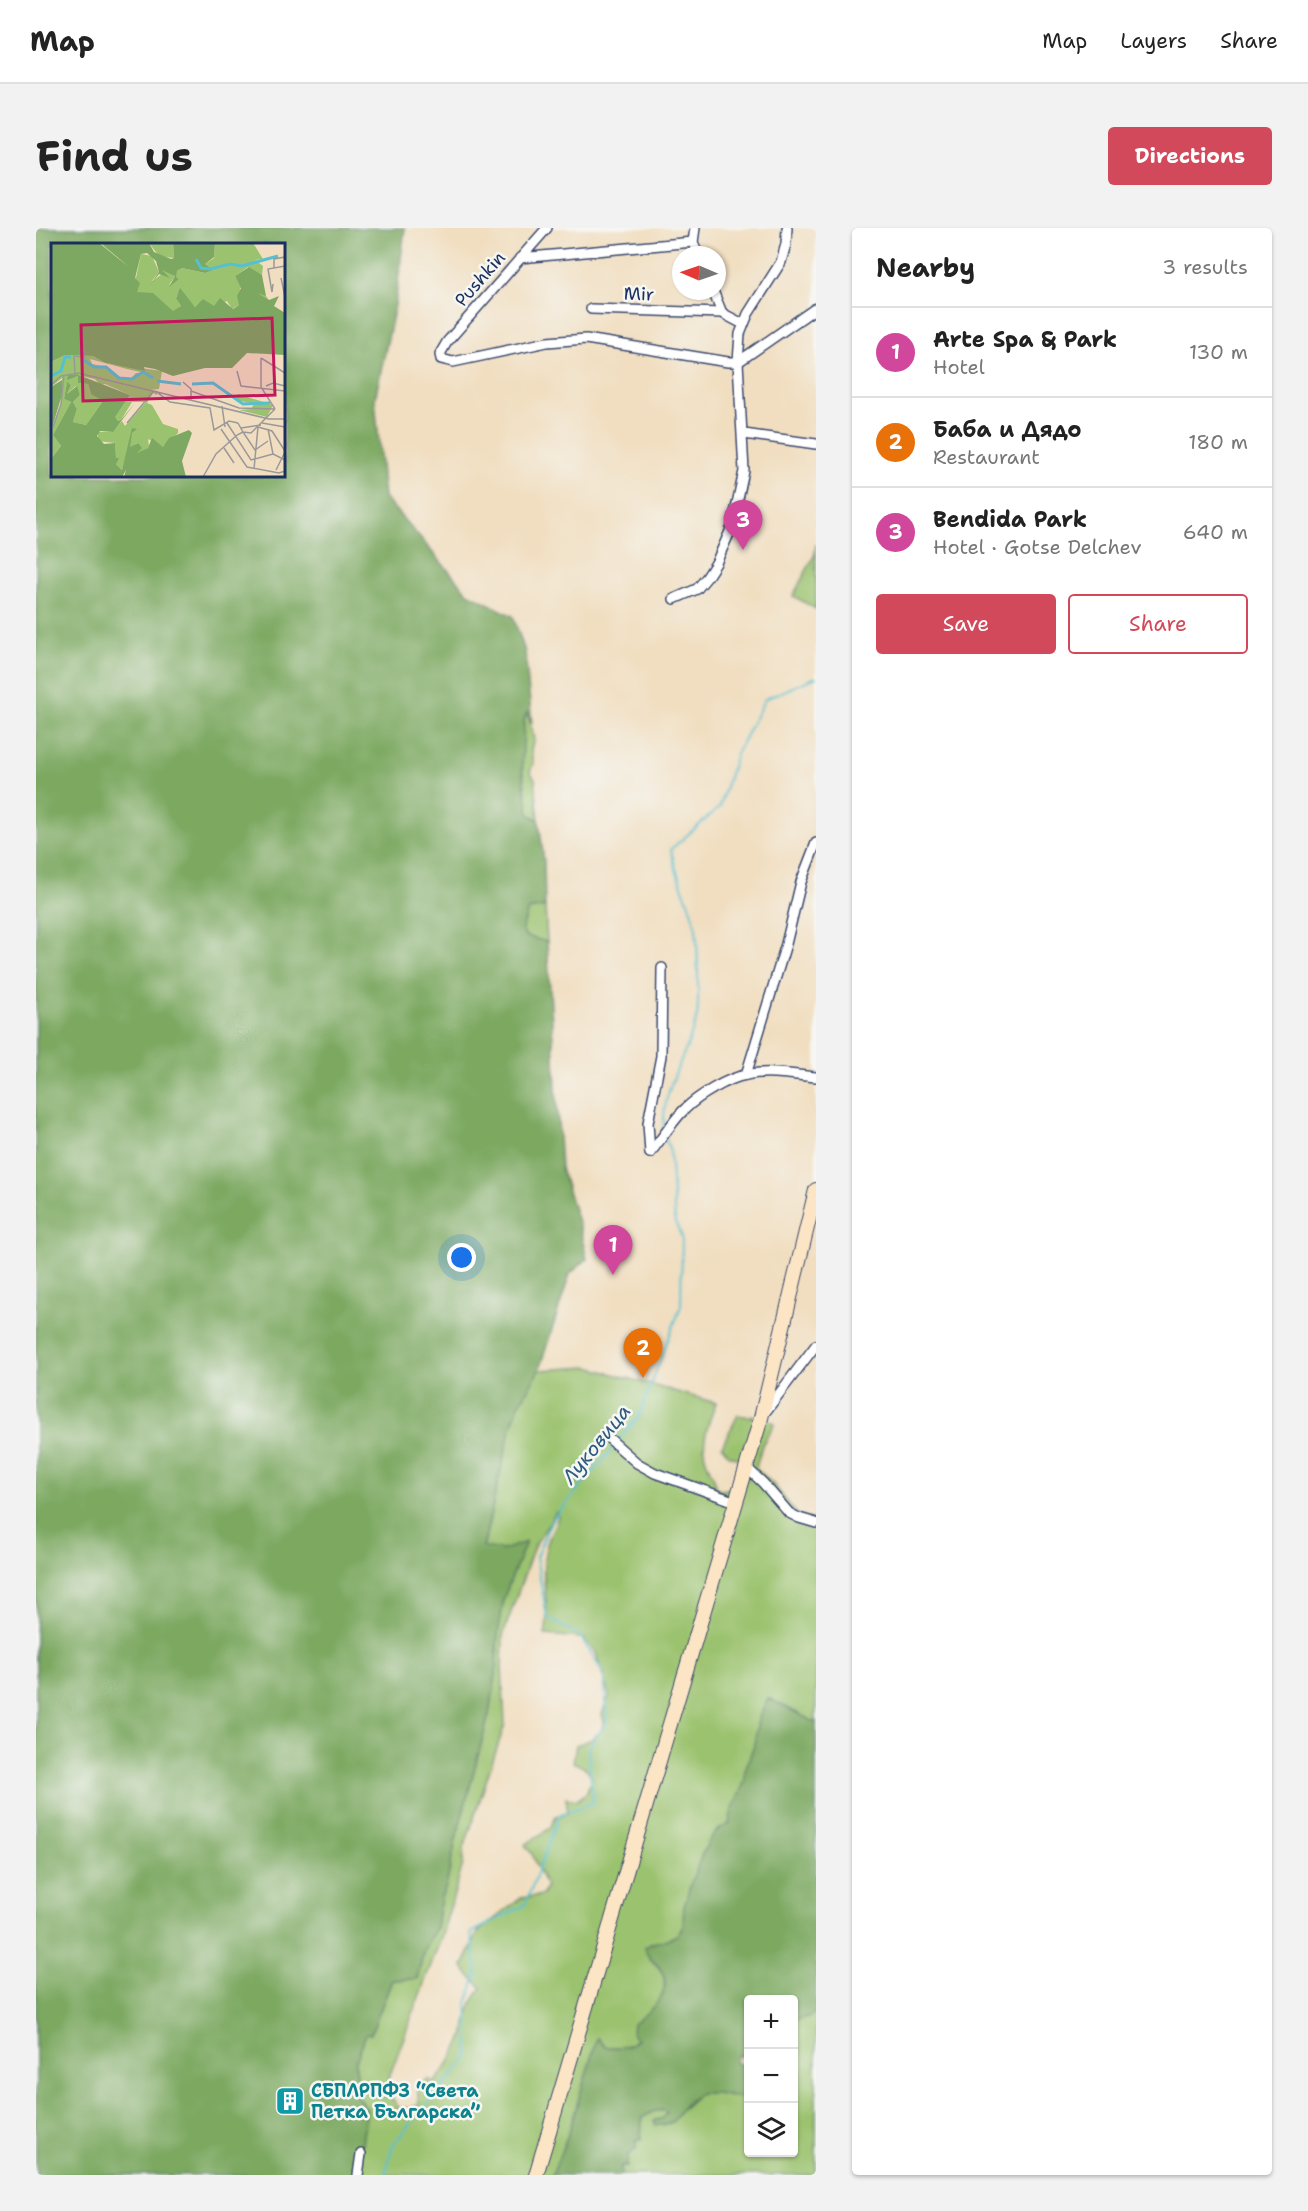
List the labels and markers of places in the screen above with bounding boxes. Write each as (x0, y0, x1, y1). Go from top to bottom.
pin: 3 (724, 500, 762, 550)
pin: 1 (594, 1226, 632, 1275)
pin: 2 (624, 1328, 662, 1378)
place label: СБПЛРПФЗ “Света Петка Българска” (311, 2079, 480, 2124)
building icon: СБПЛРПФЗ “Света Петка Българска” (274, 2085, 306, 2117)

